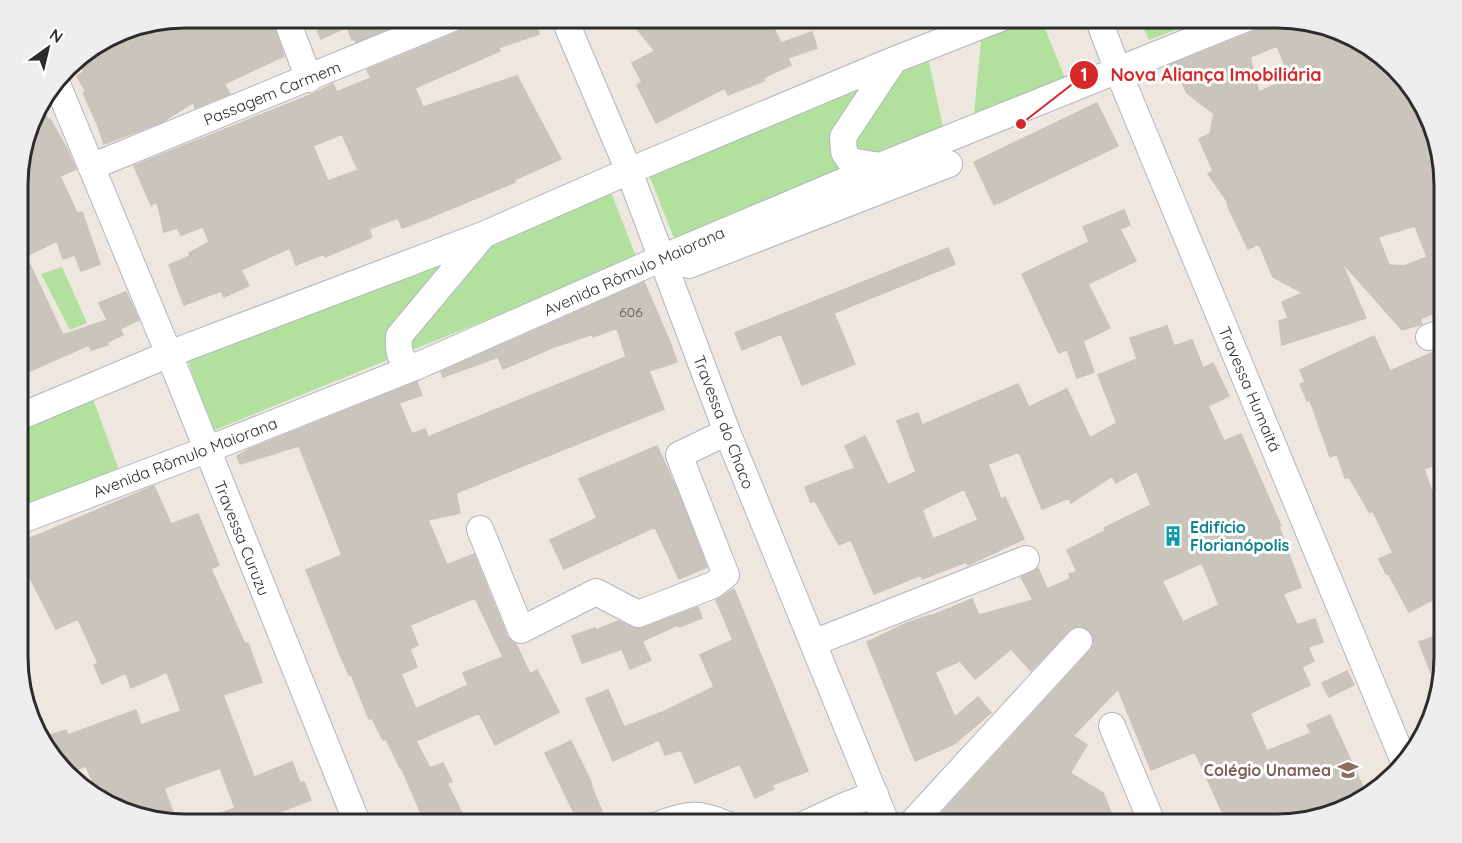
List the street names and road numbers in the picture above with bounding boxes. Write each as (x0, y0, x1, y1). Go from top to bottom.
street label: Passagem Carmem (200, 56, 344, 130)
street label: Avenida Rômulo Maiorana (540, 222, 728, 320)
street label: Travessa Humaitá (1215, 323, 1285, 455)
street label: Travessa do Chaco (689, 352, 759, 492)
street label: Avenida Rômulo Maiorana (90, 413, 280, 501)
street label: Travessa Curuzu (210, 478, 274, 598)

